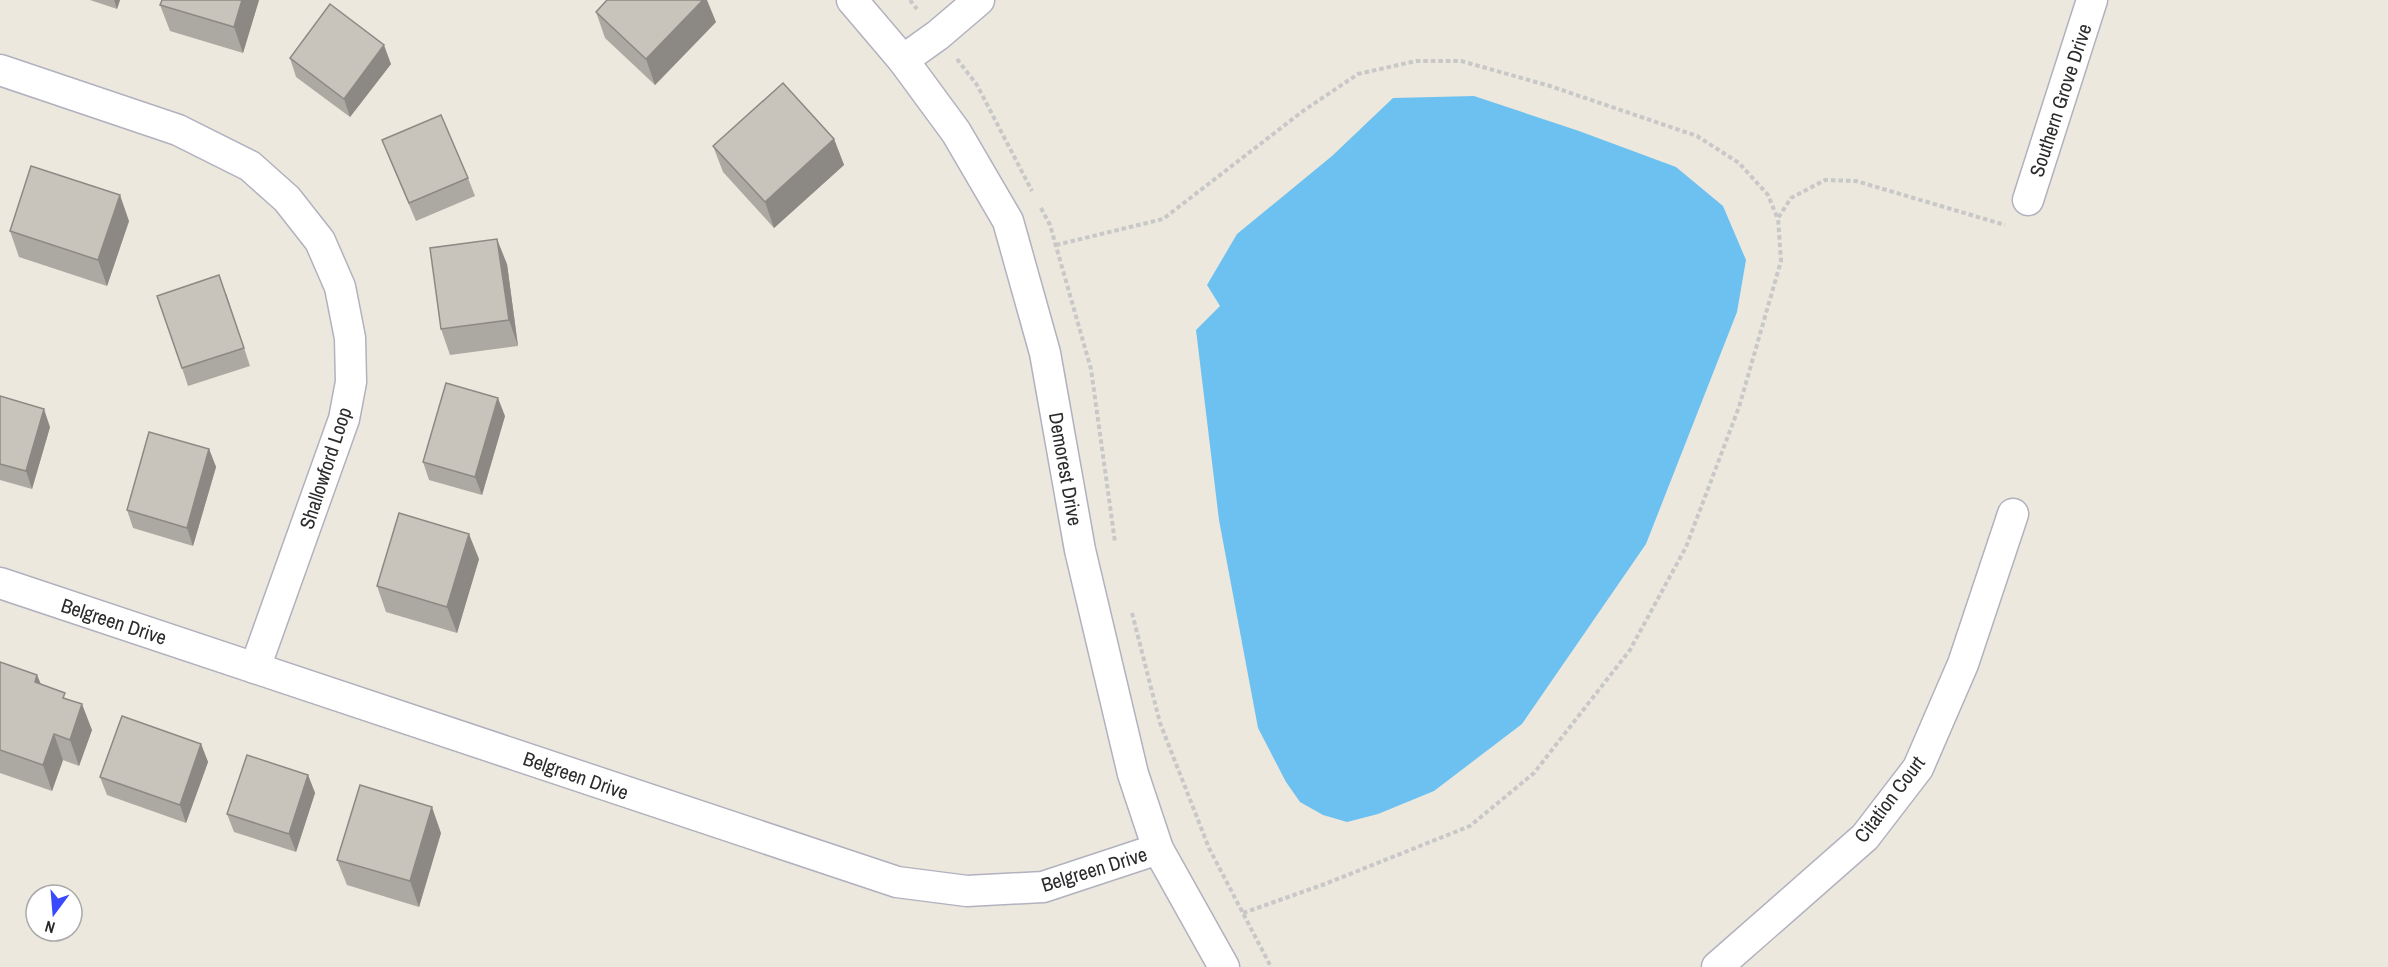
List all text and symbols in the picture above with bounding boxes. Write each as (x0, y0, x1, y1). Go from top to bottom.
street label: Southern Grove Drive (2023, 20, 2097, 180)
street label: Shallowford Loop (293, 404, 357, 532)
street label: Demorest Drive (1043, 410, 1089, 528)
street label: Belgreen Drive (58, 591, 170, 651)
street label: Belgreen Drive (520, 744, 632, 806)
street label: Citation Court (1847, 750, 1931, 848)
street label: Belgreen Drive (1038, 840, 1150, 898)
north arrow (24, 883, 84, 943)
text: N (42, 916, 57, 939)

